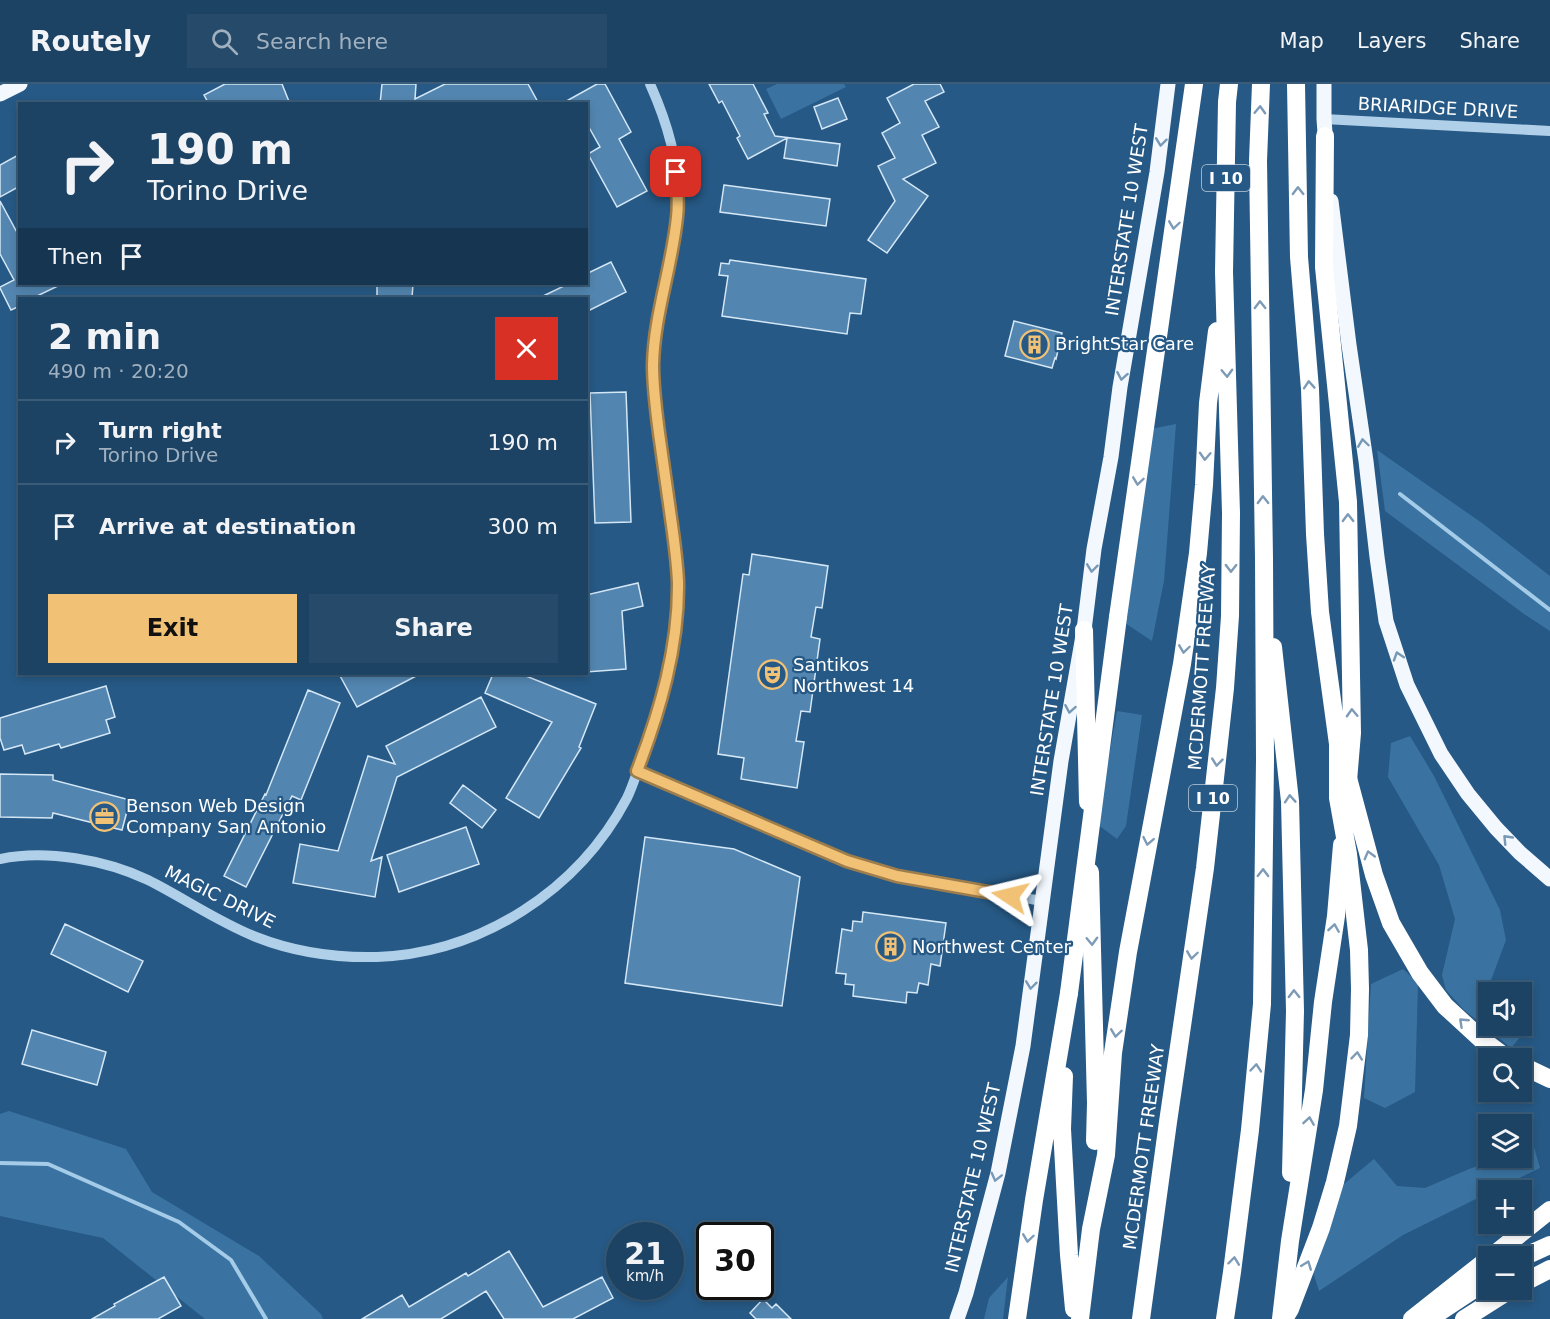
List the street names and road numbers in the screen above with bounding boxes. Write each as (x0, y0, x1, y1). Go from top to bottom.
street label: BRIARIDGE DRIVE (1357, 93, 1519, 122)
street label: INTERSTATE 10 WEST (1101, 122, 1152, 317)
road number: I 10 (1202, 165, 1250, 191)
street label: MCDERMOTT FREEWAY (1184, 562, 1219, 771)
street label: INTERSTATE 10 WEST (1026, 602, 1077, 797)
road number: I 10 (1189, 785, 1237, 811)
street label: MAGIC DRIVE (161, 861, 279, 932)
street label: MCDERMOTT FREEWAY (1119, 1042, 1168, 1251)
street label: INTERSTATE 10 WEST (940, 1080, 1005, 1275)

